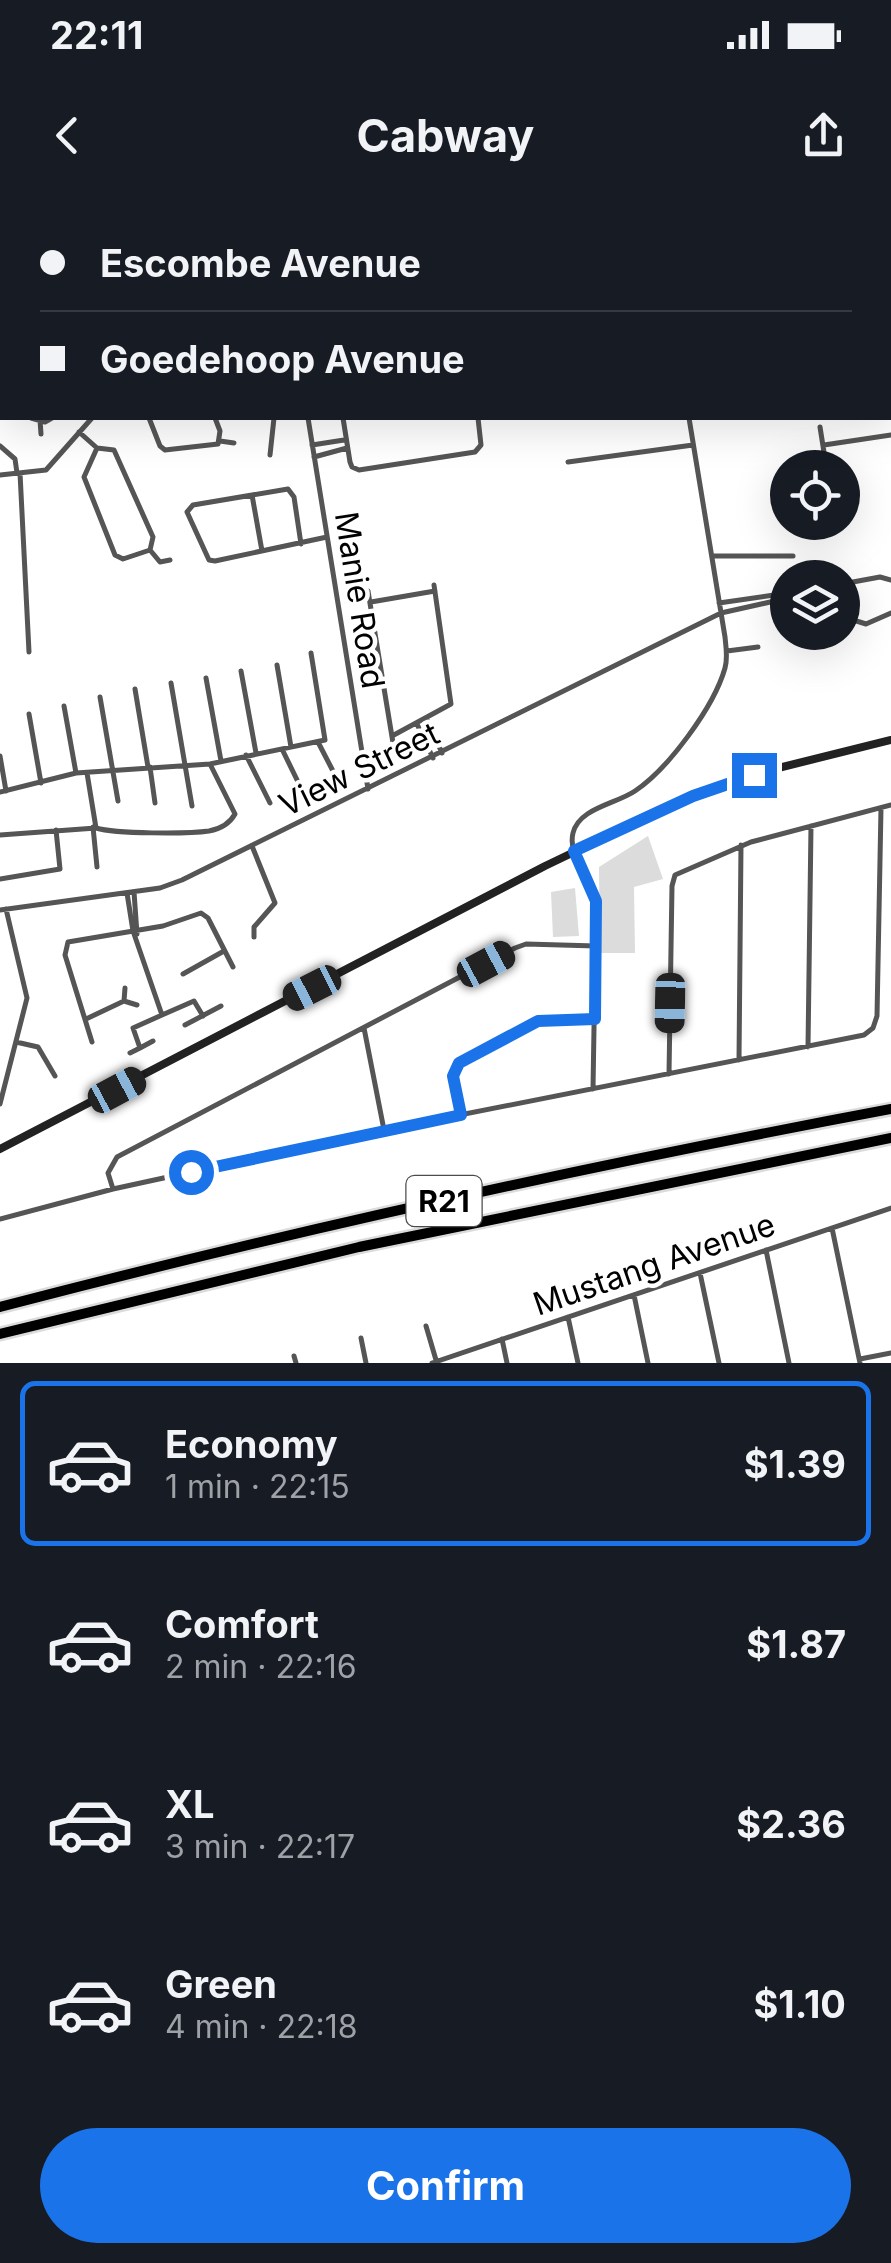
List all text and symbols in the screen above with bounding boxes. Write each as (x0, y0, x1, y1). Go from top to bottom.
text: 22:11 (50, 12, 143, 58)
icon: back (40, 108, 95, 163)
text: Cabway (357, 108, 534, 163)
icon: share (796, 108, 851, 163)
text: Escombe Avenue (100, 240, 421, 286)
text: Goedehoop Avenue (100, 336, 465, 382)
map controls (770, 450, 860, 650)
button: locate (770, 450, 860, 540)
street label: Manie Road (327, 509, 393, 691)
button: layers (770, 560, 860, 650)
street label: View Street (273, 713, 445, 825)
route end (732, 753, 777, 798)
car (452, 937, 520, 991)
car (278, 961, 346, 1015)
car (654, 973, 686, 1033)
car (83, 1063, 151, 1117)
route start (169, 1150, 214, 1195)
road number: R21 (406, 1176, 482, 1226)
street label: Mustang Avenue (528, 1204, 780, 1324)
icon: car (45, 1419, 135, 1509)
text: Economy (165, 1421, 338, 1467)
text: $1.39 (744, 1441, 846, 1487)
text: 1 min · 22:15 (165, 1467, 350, 1506)
icon: car (45, 1599, 135, 1689)
text: Comfort (165, 1601, 319, 1647)
text: $1.87 (746, 1621, 846, 1667)
text: 2 min · 22:16 (165, 1647, 357, 1686)
icon: car (45, 1779, 135, 1869)
text: XL (165, 1781, 215, 1827)
text: $2.36 (736, 1801, 846, 1847)
text: 3 min · 22:17 (165, 1827, 355, 1866)
icon: car (45, 1959, 135, 2049)
text: Green (165, 1961, 277, 2007)
text: $1.10 (753, 1981, 846, 2027)
text: 4 min · 22:18 (165, 2007, 358, 2046)
button: Confirm (40, 2128, 851, 2243)

